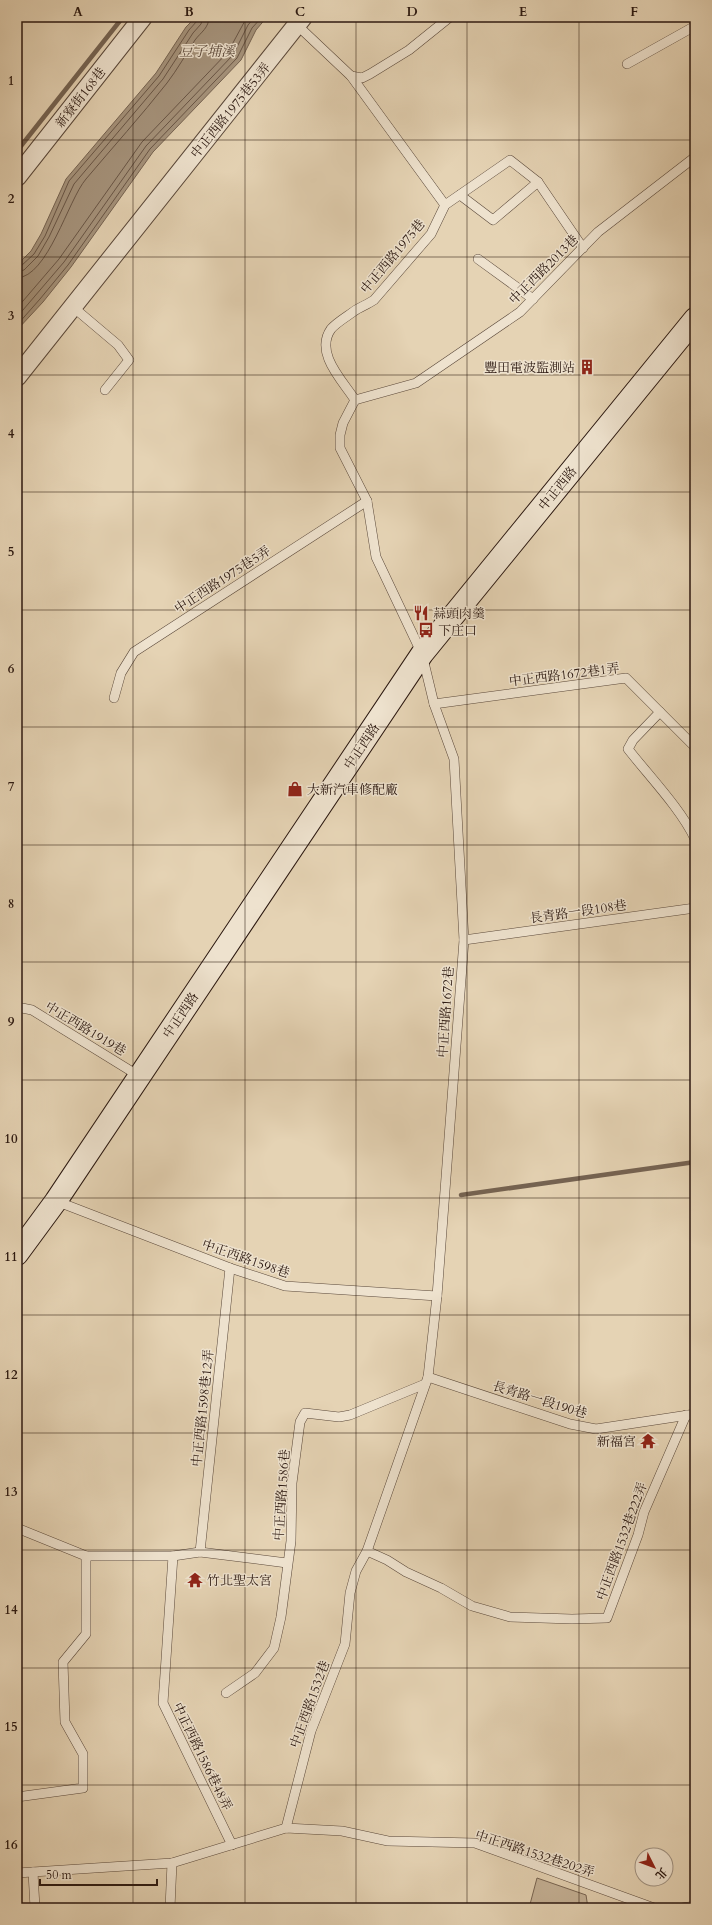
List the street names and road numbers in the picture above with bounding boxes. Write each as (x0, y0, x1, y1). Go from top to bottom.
street label: 中正西路1975巷53弄 (187, 59, 275, 162)
street label: 新寮街168巷 (52, 64, 110, 132)
street label: 中正西路1975巷 (356, 216, 429, 298)
street label: 中正西路2013巷 (505, 231, 582, 308)
street label: 中正西路 (534, 463, 581, 515)
street label: 中正西路1975巷5弄 (171, 542, 274, 618)
street label: 中正西路1672巷1弄 (508, 659, 620, 691)
street label: 中正西路 (340, 720, 384, 773)
street label: 長青路一段108巷 (528, 896, 628, 928)
street label: 中正西路1672巷 (434, 966, 458, 1058)
street label: 中正西路 (159, 989, 203, 1042)
street label: 中正西路1919巷 (42, 998, 129, 1060)
street label: 中正西路1598巷 (199, 1236, 292, 1282)
street label: 中正西路1598巷12弄 (188, 1349, 218, 1468)
street label: 長青路一段190巷 (490, 1377, 589, 1423)
street label: 中正西路1586巷 (270, 1449, 294, 1541)
street label: 中正西路1532巷222弄 (592, 1480, 652, 1603)
street label: 中正西路1532巷 (286, 1658, 334, 1750)
street label: 中正西路1586巷48弄 (168, 1699, 236, 1813)
street label: 中正西路1532巷202弄 (473, 1826, 597, 1882)

